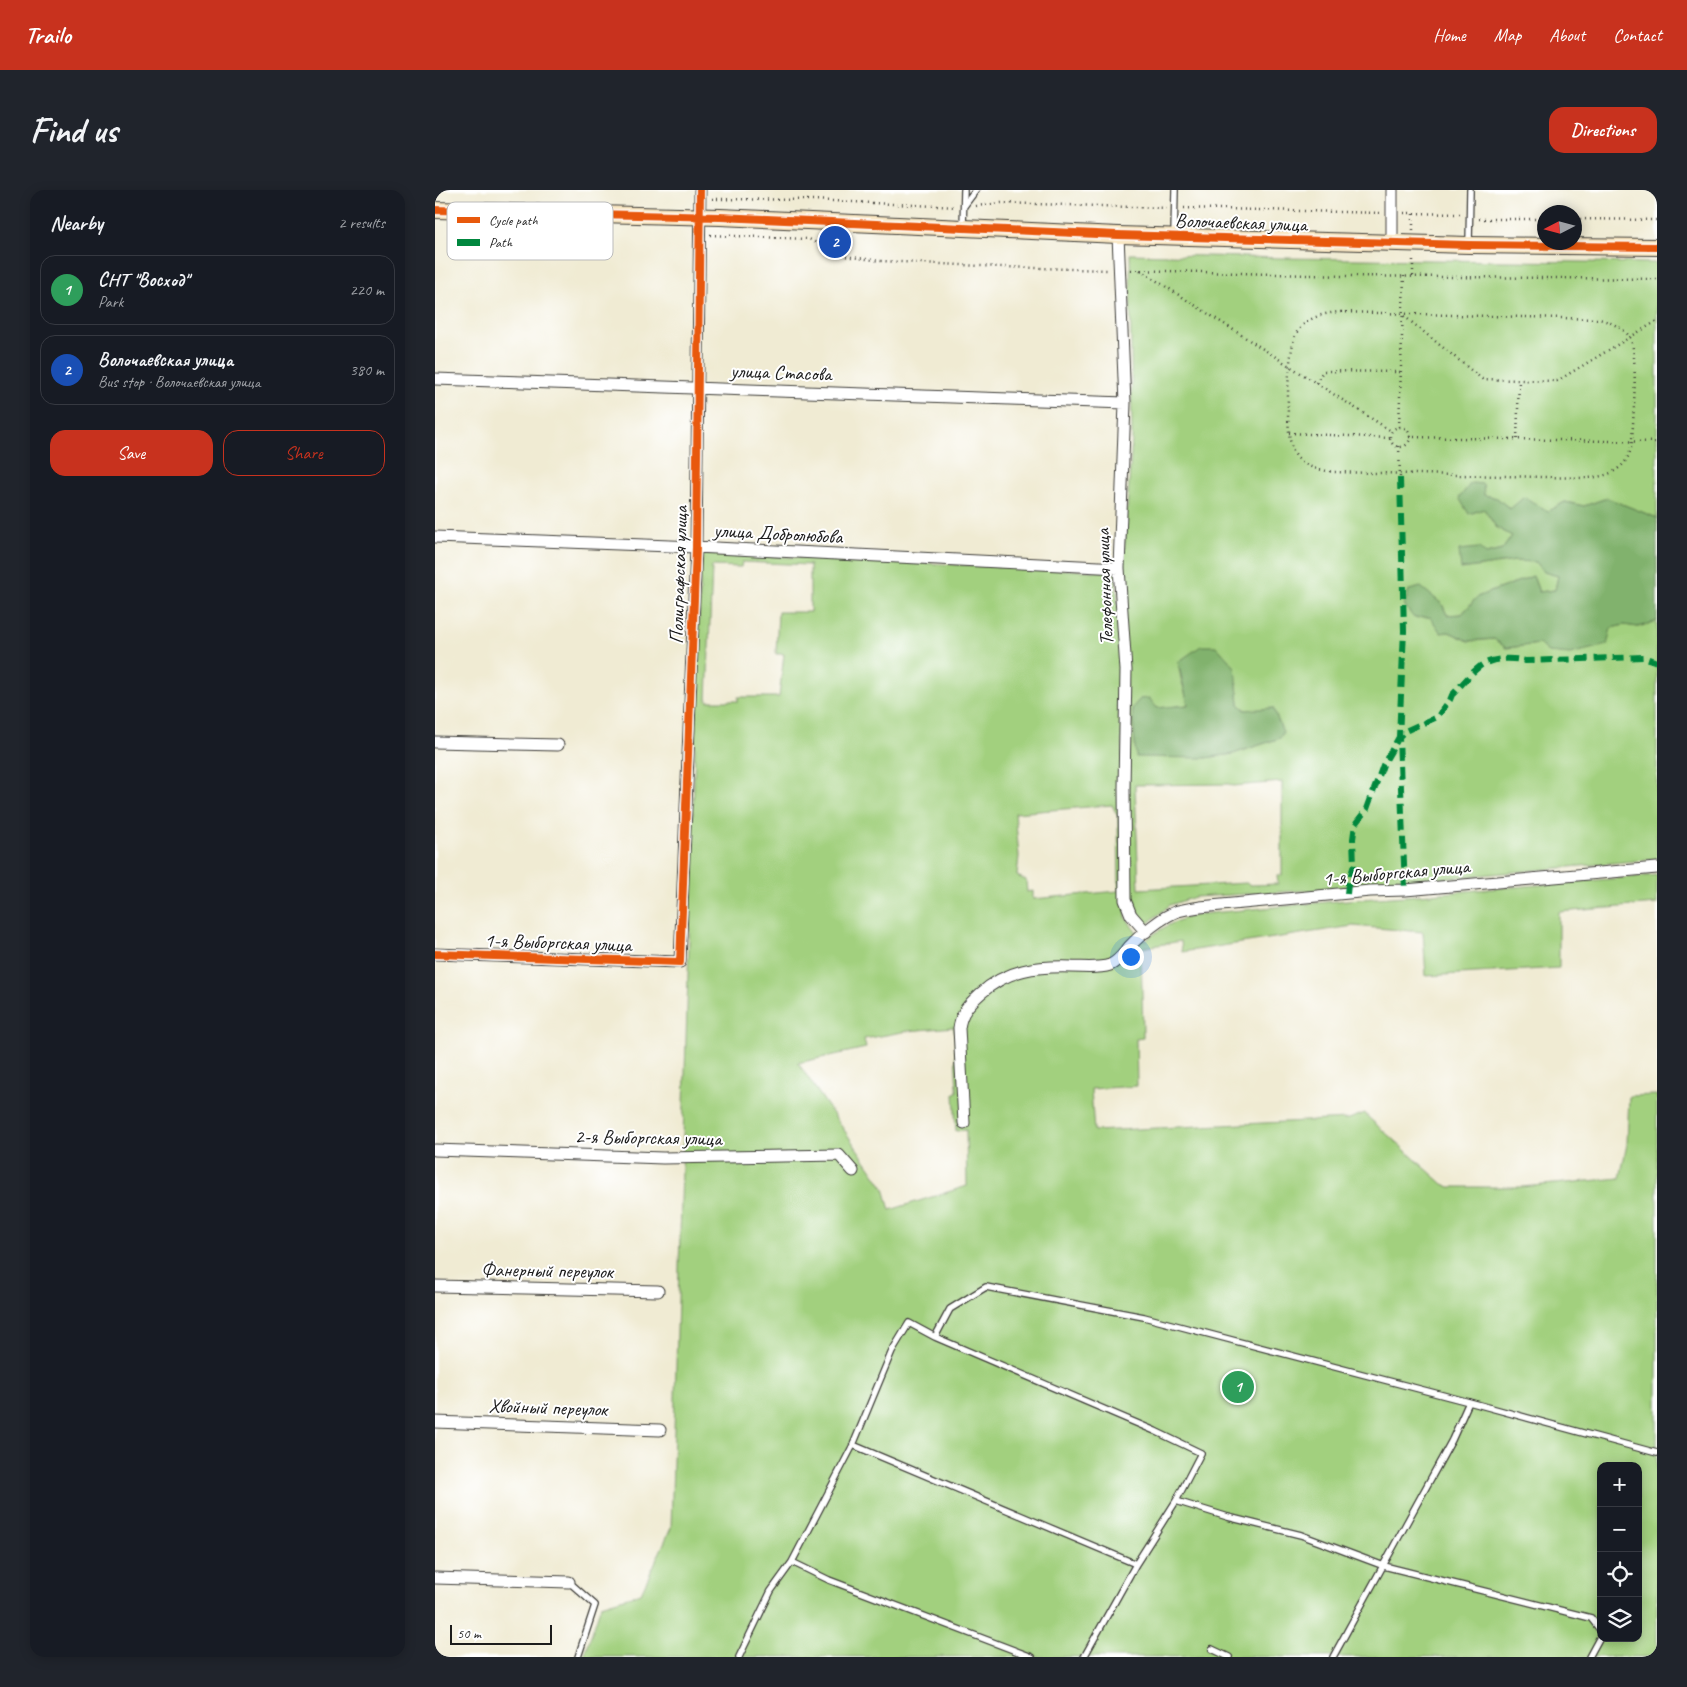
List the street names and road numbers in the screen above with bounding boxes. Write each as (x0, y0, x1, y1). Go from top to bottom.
street label: Волочаевская улица (1175, 208, 1309, 237)
street label: улица Стасова (729, 358, 834, 387)
street label: Полиграфская улица (664, 504, 693, 644)
street label: улица Добролюбова (712, 518, 845, 549)
street label: Телефонная улица (1090, 526, 1119, 646)
street label: 1-я Выборгская улица (1322, 853, 1472, 891)
street label: 1-я Выборгская улица (484, 927, 634, 958)
street label: 2-я Выборгская улица (574, 1124, 723, 1151)
street label: Фанерный переулок (481, 1257, 615, 1284)
street label: Хвойный переулок (488, 1393, 609, 1422)

